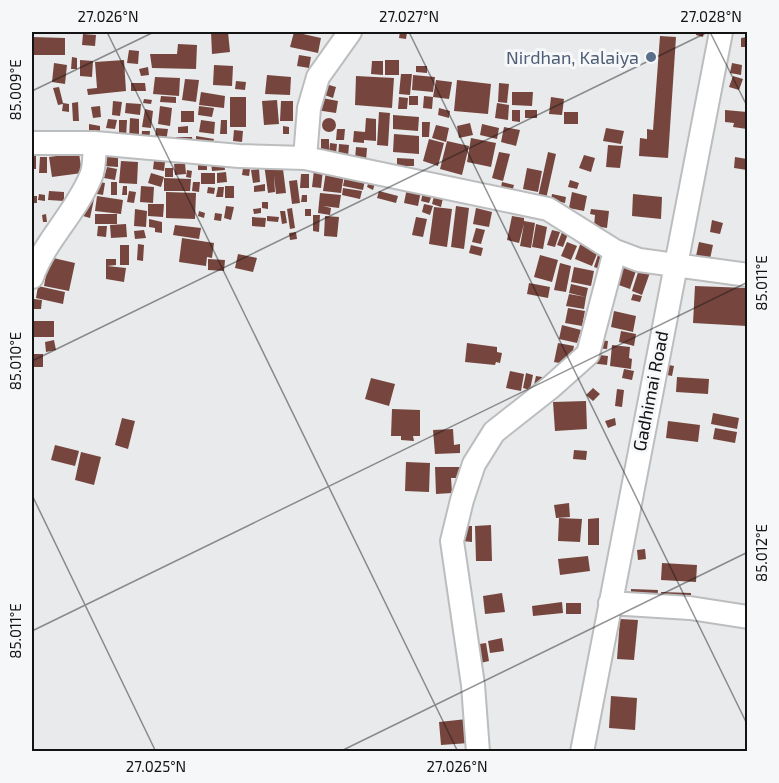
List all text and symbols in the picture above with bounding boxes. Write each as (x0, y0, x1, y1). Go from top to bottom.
text: 27.026°N (78, 7, 138, 25)
text: 27.027°N (379, 7, 439, 25)
text: 27.028°N (680, 7, 742, 25)
place label: Nirdhan, Kalaiya (506, 46, 639, 68)
marker: Nirdhan, Kalaiya (644, 50, 658, 64)
text: 85.009°E (6, 59, 24, 121)
text: 85.011°E (752, 255, 770, 311)
street label: Gadhimai Road (628, 329, 672, 453)
text: 85.010°E (6, 332, 24, 390)
text: 85.012°E (752, 524, 770, 582)
text: 85.011°E (6, 603, 24, 659)
text: 27.025°N (126, 757, 186, 775)
text: 27.026°N (427, 757, 487, 775)

